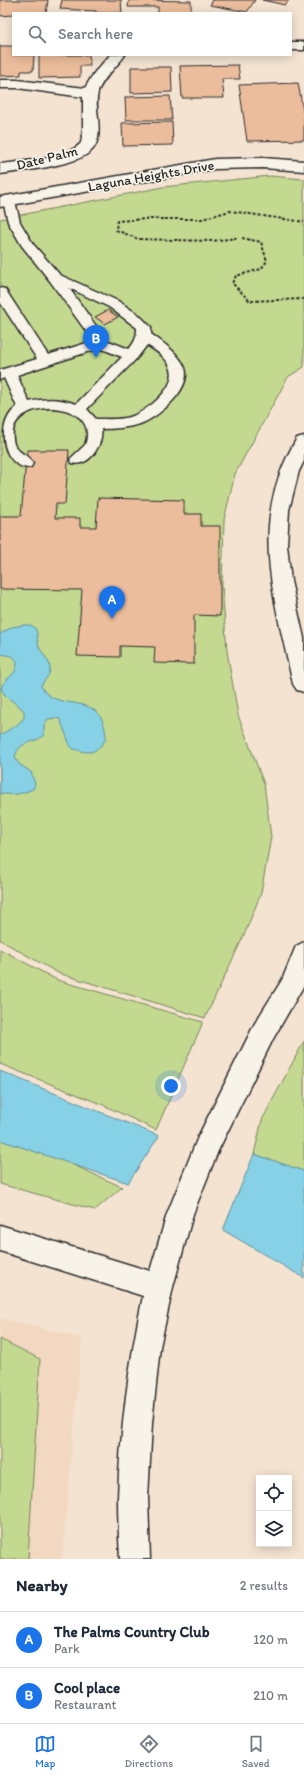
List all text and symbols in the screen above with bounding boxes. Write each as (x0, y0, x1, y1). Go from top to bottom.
search box (12, 12, 292, 56)
icon: search (26, 23, 48, 45)
text: Search here (58, 25, 133, 43)
street label: Date Palm (15, 142, 80, 174)
street label: Laguna Heights Drive (87, 156, 216, 195)
pin: B (83, 325, 109, 358)
pin: A (99, 586, 125, 619)
your location (161, 1076, 181, 1096)
map controls (256, 1475, 292, 1547)
button: locate (256, 1475, 292, 1511)
button: layers (256, 1511, 292, 1547)
text: Nearby (16, 1575, 68, 1595)
text: 2 results (240, 1578, 288, 1593)
text: The Palms Country Club (54, 1623, 209, 1641)
text: A (25, 1632, 33, 1647)
text: 120 m (253, 1632, 288, 1647)
text: Park (54, 1641, 80, 1656)
text: Cool place (54, 1679, 120, 1697)
text: B (25, 1688, 33, 1703)
text: 210 m (253, 1688, 288, 1703)
text: Restaurant (54, 1697, 116, 1712)
tab: Map (34, 1733, 56, 1770)
tab: Directions (125, 1733, 173, 1770)
tab: Saved (242, 1733, 270, 1770)

